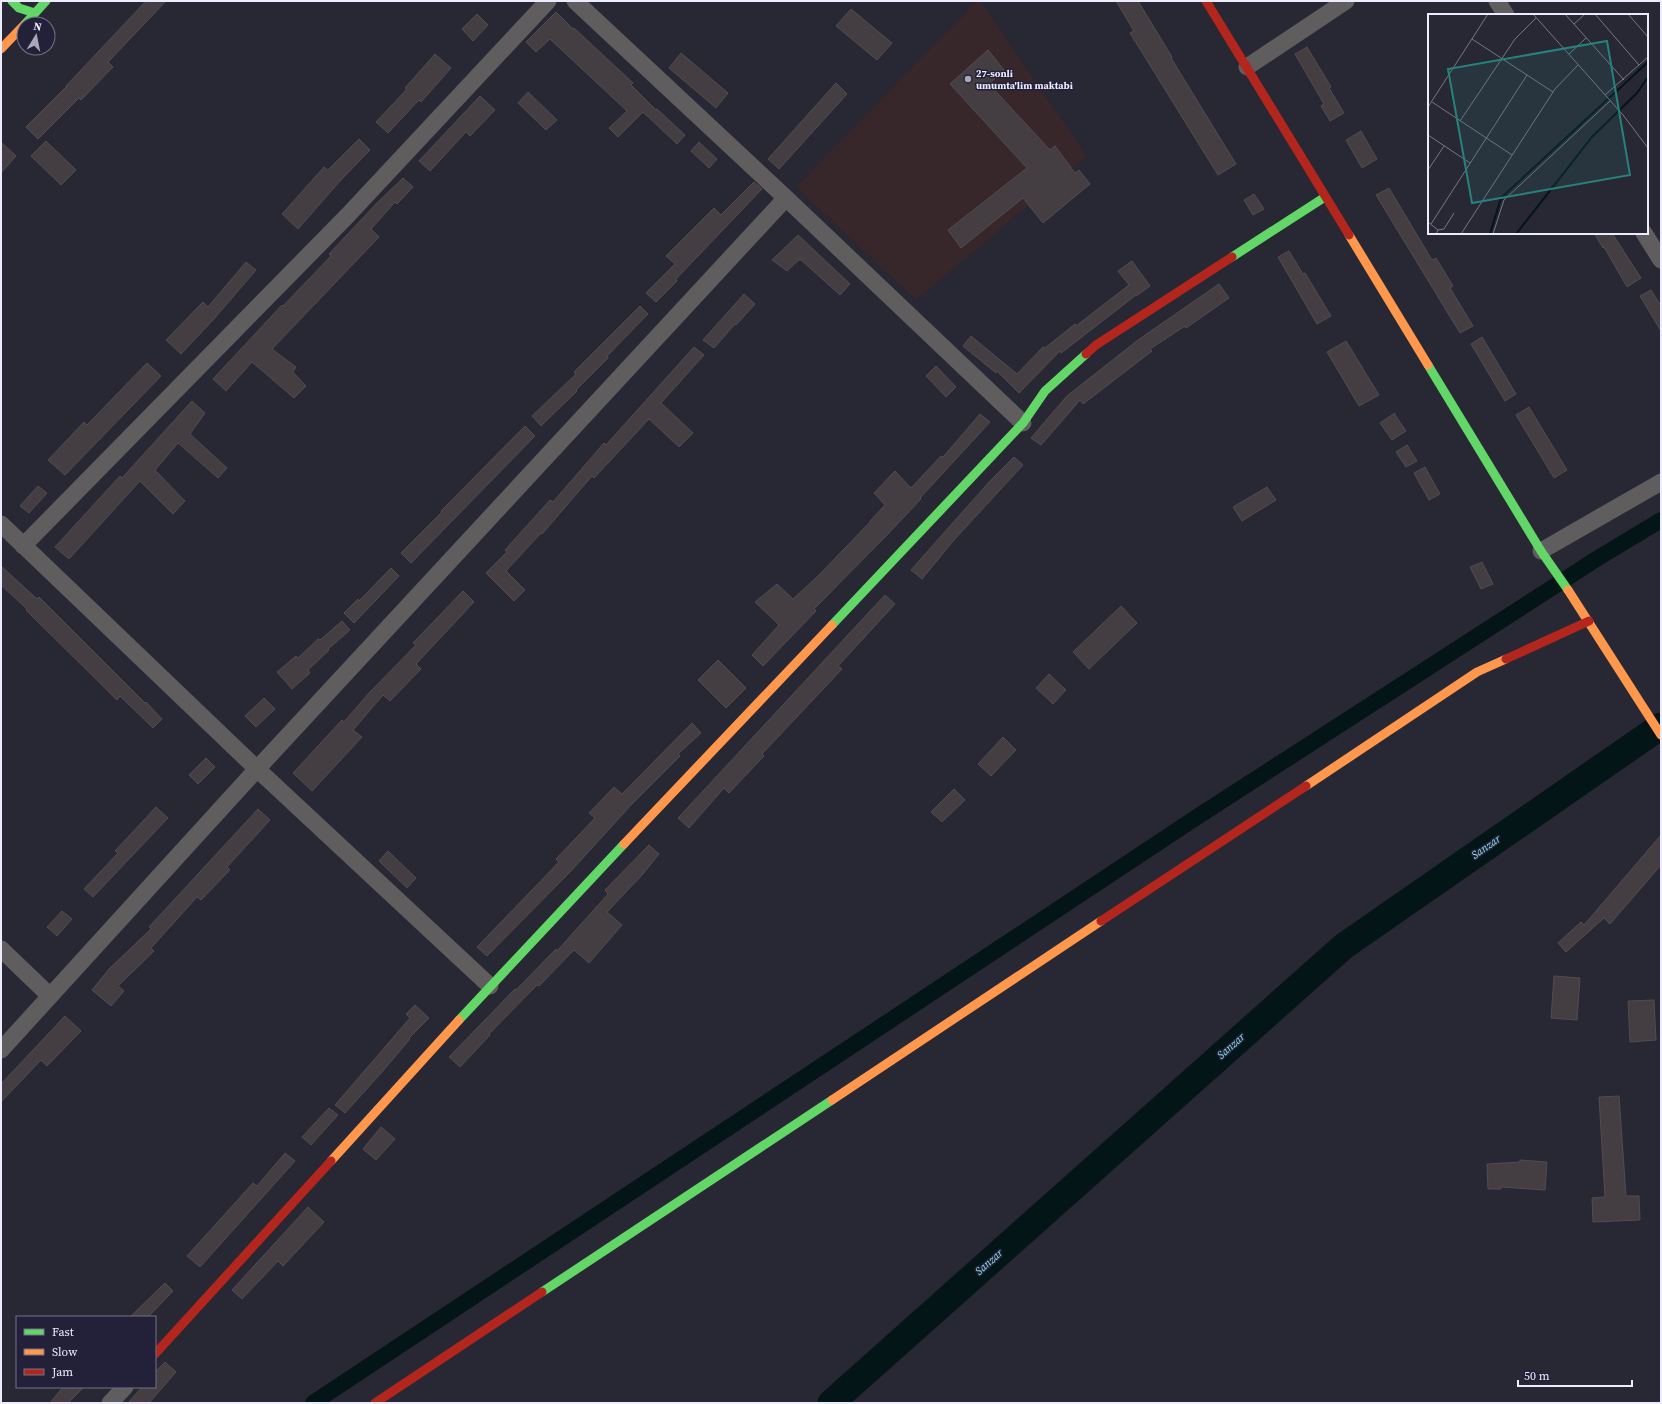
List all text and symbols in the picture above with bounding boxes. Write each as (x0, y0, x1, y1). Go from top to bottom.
inset map (1428, 14, 1648, 234)
north arrow (16, 16, 56, 56)
text: N (32, 19, 43, 35)
place label: 27-sonli umumta'lim maktabi (976, 67, 1073, 92)
marker: 27-sonli umumta'lim maktabi (963, 74, 973, 84)
water label: Sanzar (1468, 831, 1504, 862)
water label: Sanzar (1214, 1029, 1249, 1062)
water label: Sanzar (972, 1245, 1007, 1278)
legend (16, 1316, 156, 1388)
text: Fast (52, 1324, 74, 1340)
text: Slow (52, 1344, 78, 1360)
scale bar (1518, 1362, 1632, 1388)
text: Jam (51, 1364, 73, 1380)
text: 50 m (1524, 1368, 1550, 1384)

